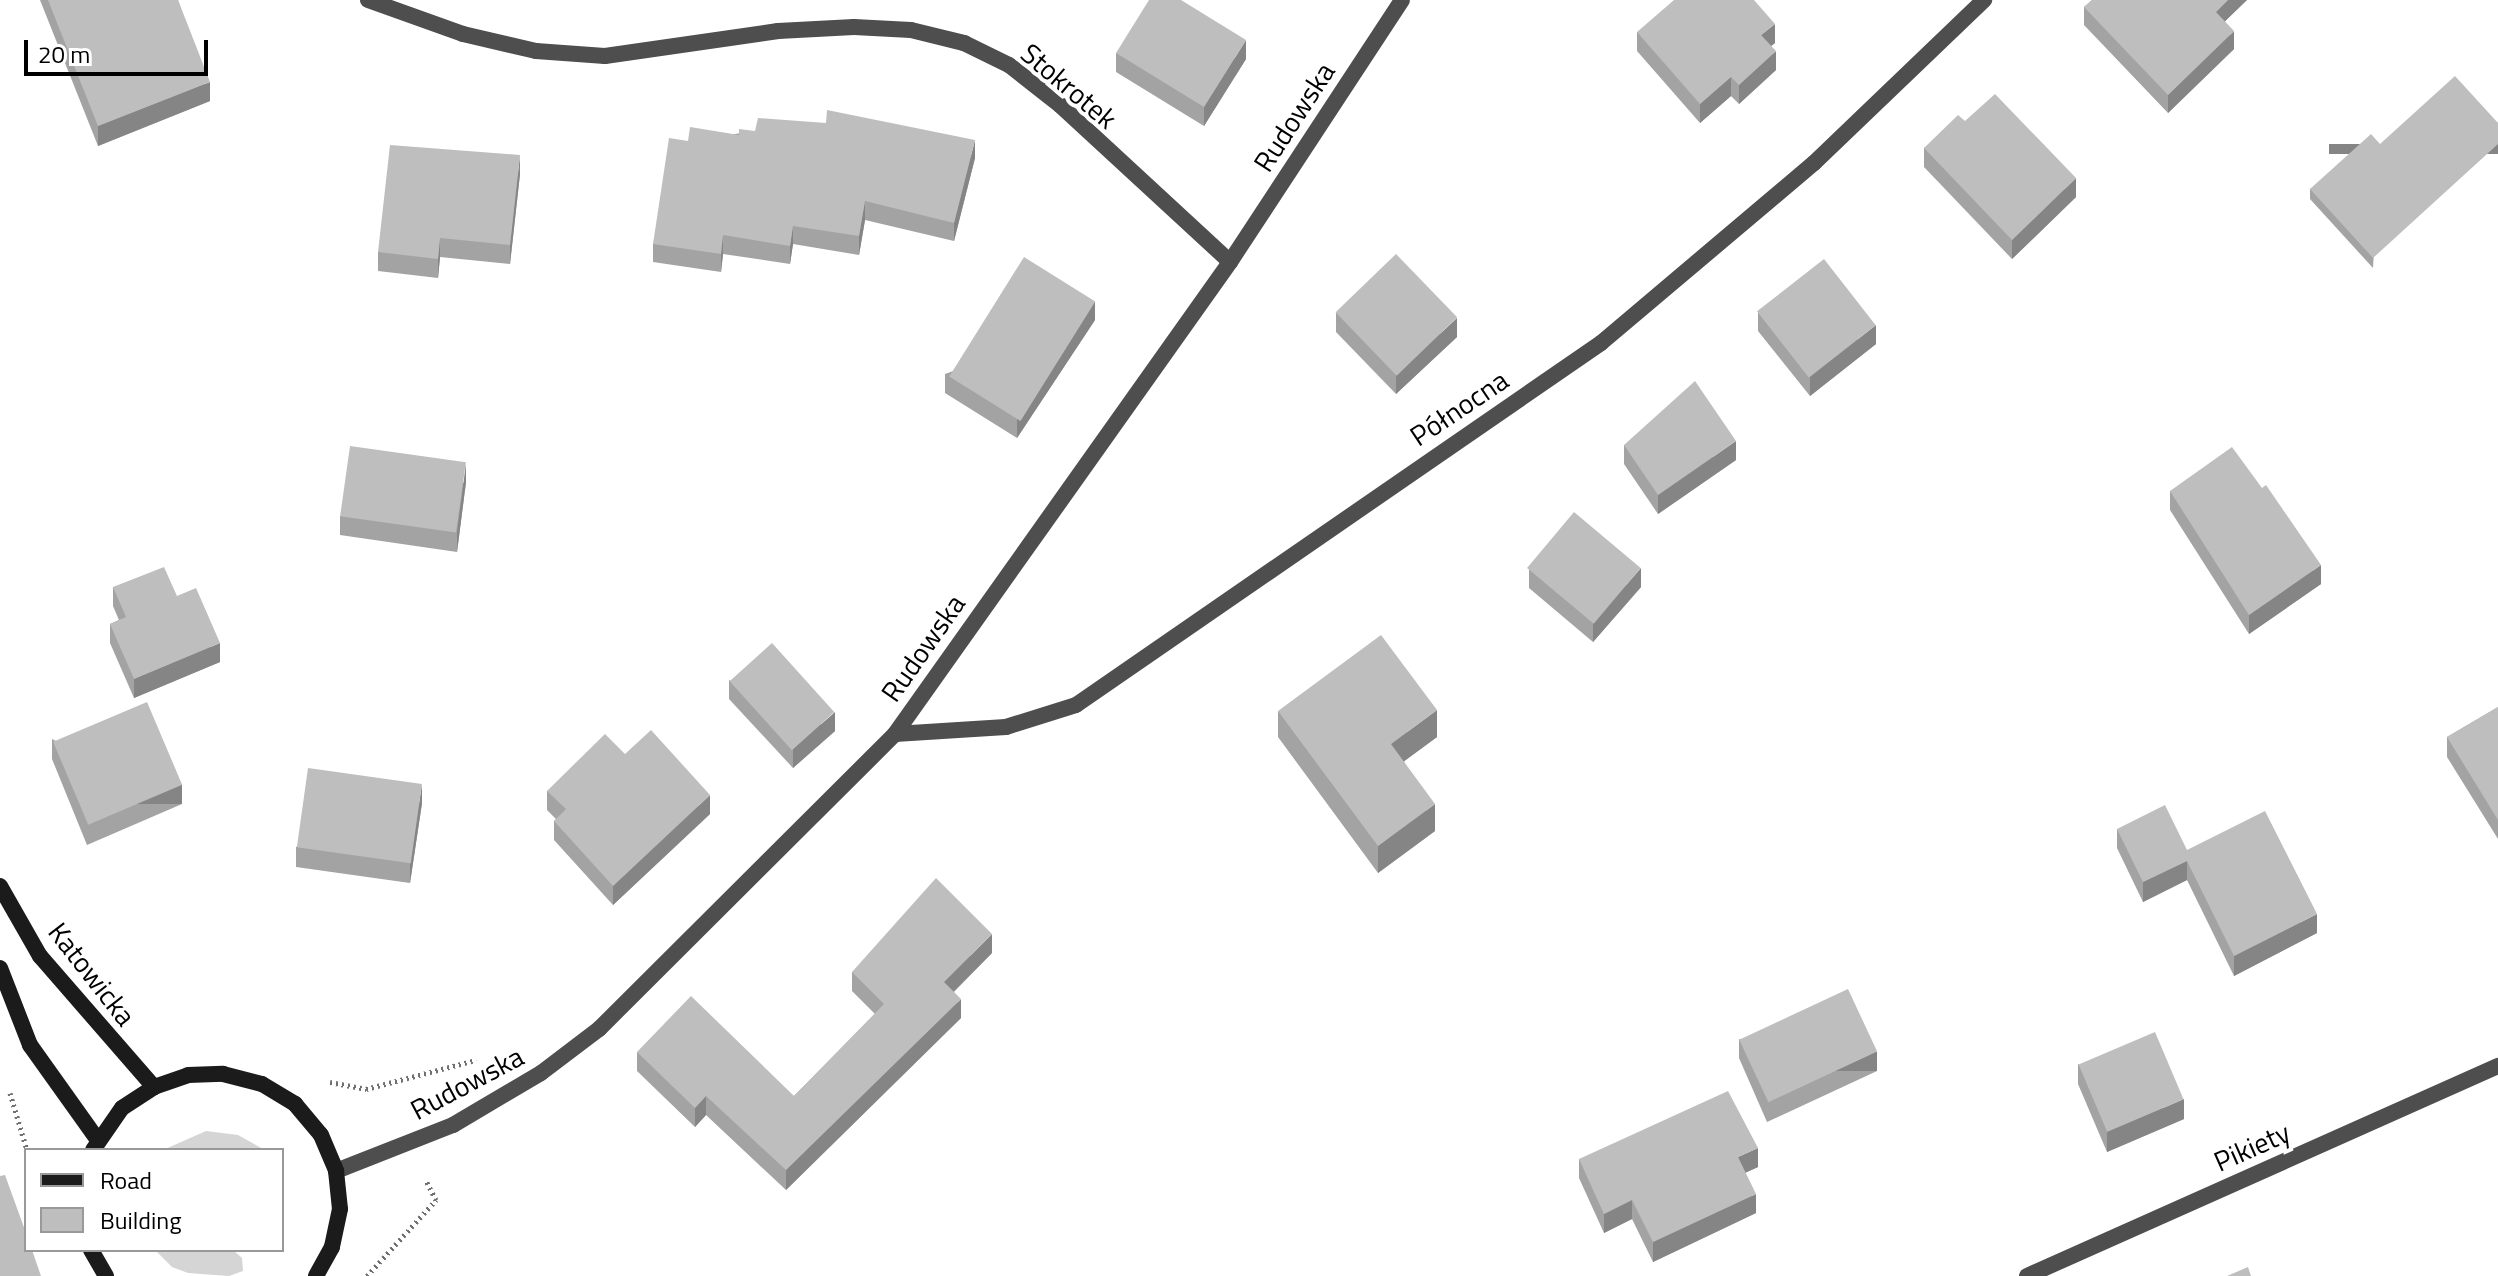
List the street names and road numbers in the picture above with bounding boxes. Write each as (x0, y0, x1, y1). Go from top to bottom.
street label: Stokrotek (1014, 36, 1124, 136)
street label: Rudowska (1246, 56, 1342, 178)
street label: Północna (1404, 363, 1514, 453)
street label: Rudowska (874, 588, 972, 708)
street label: Katowicka (41, 916, 143, 1032)
street label: Rudowska (405, 1039, 529, 1127)
street label: Pikiety (2209, 1115, 2295, 1179)

